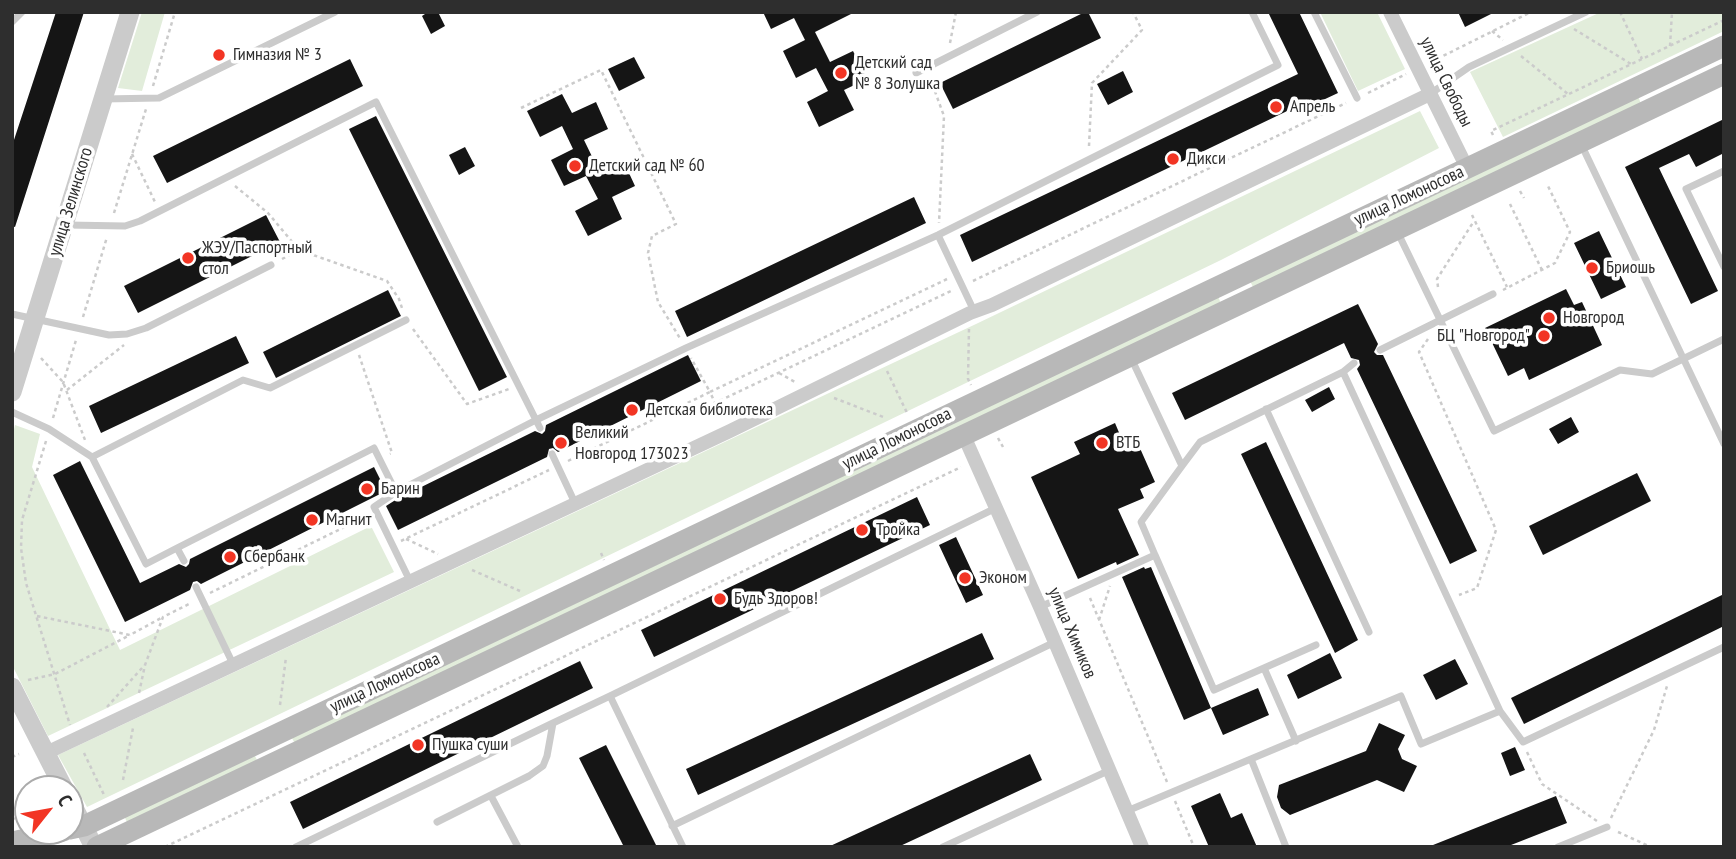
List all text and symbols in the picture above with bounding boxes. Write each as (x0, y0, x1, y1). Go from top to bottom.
street label: улица Свободы (1415, 34, 1477, 130)
place label: Гимназия № 3 (233, 44, 322, 66)
marker: Гимназия № 3 (211, 47, 227, 63)
place label: Детский сад № 8 Золушка (855, 52, 940, 94)
marker: Детский сад № 8 Золушка (833, 65, 849, 81)
place label: Апрель (1290, 96, 1335, 118)
marker: Апрель (1268, 99, 1284, 115)
street label: улица Зелинского (44, 145, 98, 259)
place label: Дикси (1187, 148, 1226, 170)
marker: Дикси (1165, 151, 1181, 167)
place label: Детский сад № 60 (589, 155, 705, 177)
marker: Детский сад № 60 (567, 158, 583, 174)
street label: улица Ломоносова (1351, 161, 1467, 231)
place label: ЖЭУ/Паспортный стол (202, 237, 312, 280)
marker: ЖЭУ/Паспортный стол (180, 250, 196, 266)
place label: Бриошь (1606, 257, 1655, 279)
marker: Бриошь (1584, 260, 1600, 276)
place label: Новгород (1563, 307, 1624, 329)
marker: Новгород (1541, 310, 1557, 326)
place label: БЦ "Новгород" (1437, 325, 1530, 347)
marker: БЦ "Новгород" (1536, 328, 1552, 344)
place label: Детская библиотека (646, 399, 773, 421)
marker: Детская библиотека (624, 402, 640, 418)
street label: улица Ломоносова (839, 403, 955, 475)
place label: Великий Новгород 173023 (575, 422, 688, 464)
place label: ВТБ (1116, 432, 1140, 454)
marker: Великий Новгород 173023 (553, 435, 569, 451)
marker: ВТБ (1094, 435, 1110, 451)
place label: Барин (381, 478, 420, 500)
marker: Барин (359, 481, 375, 497)
place label: Магнит (326, 509, 371, 531)
marker: Магнит (304, 512, 320, 528)
place label: Тройка (876, 519, 920, 541)
marker: Тройка (854, 522, 870, 538)
place label: Сбербанк (244, 546, 305, 568)
marker: Сбербанк (222, 549, 238, 565)
place label: Эконом (979, 567, 1027, 589)
marker: Эконом (957, 570, 973, 586)
street label: улица Химиков (1043, 584, 1101, 682)
place label: Будь Здоров! (734, 588, 818, 610)
marker: Будь Здоров! (712, 591, 728, 607)
street label: улица Ломоносова (327, 648, 443, 718)
place label: Пушка суши (432, 734, 508, 756)
marker: Пушка суши (410, 737, 426, 753)
north arrow (14, 775, 84, 845)
text: С (53, 790, 78, 810)

